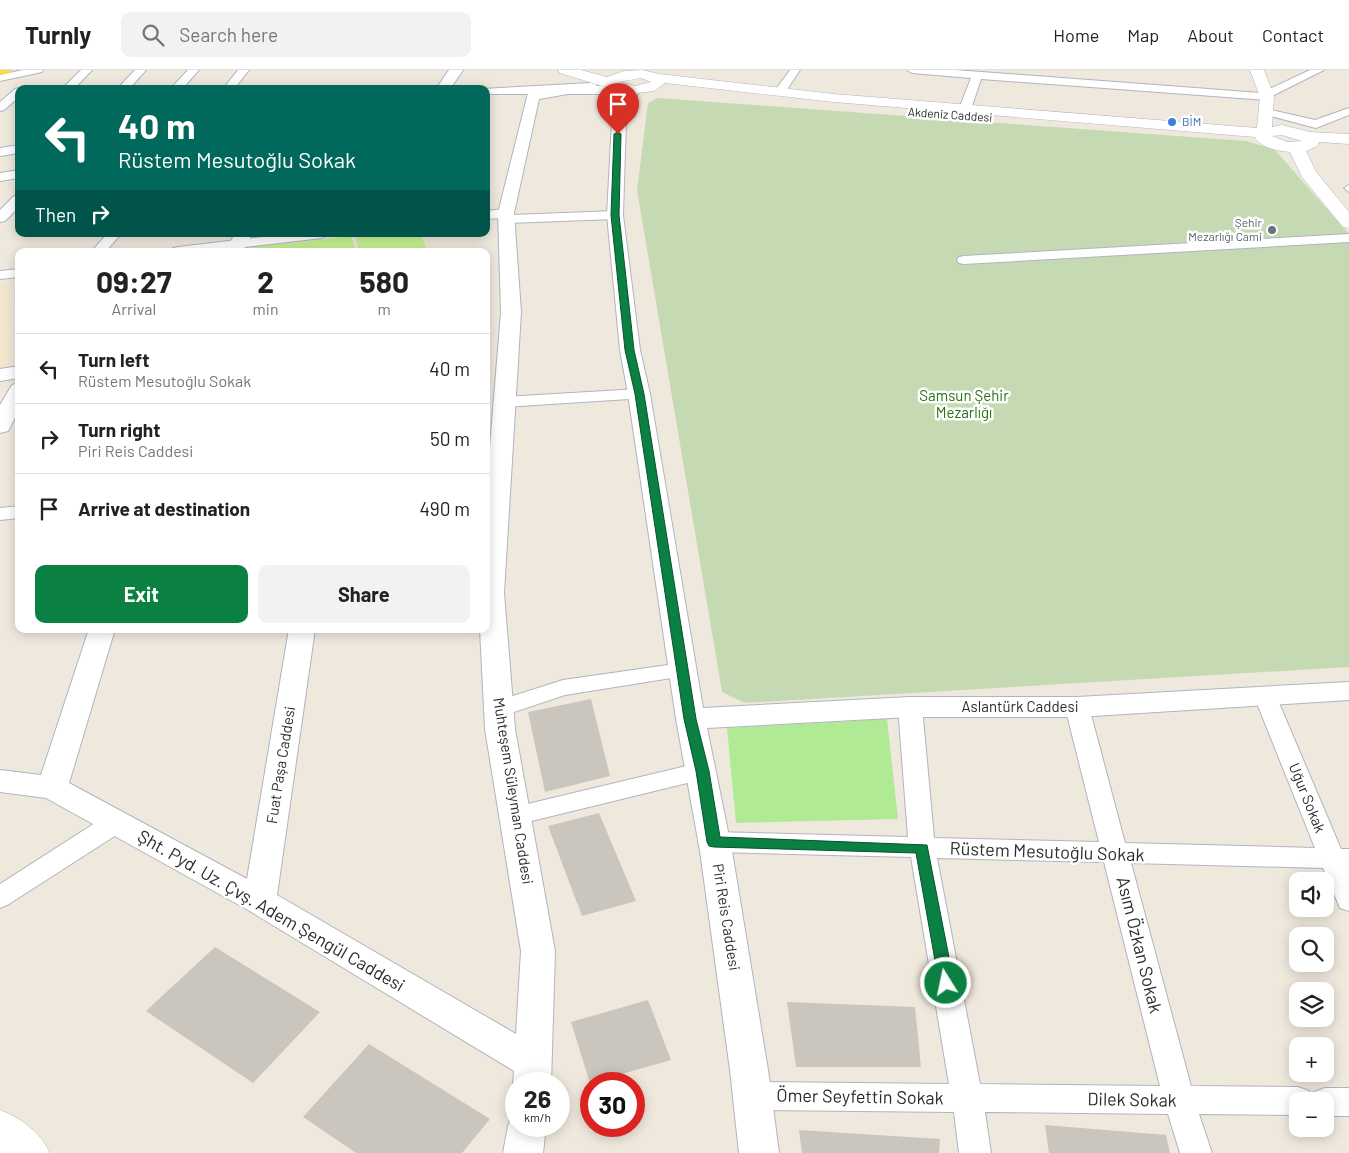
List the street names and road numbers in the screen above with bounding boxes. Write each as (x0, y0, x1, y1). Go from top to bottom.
street label: Akdeniz Caddesi (907, 104, 993, 124)
street label: Muhteşem Süleyman Caddesi (490, 696, 538, 885)
street label: Aslantürk Caddesi (962, 697, 1079, 715)
street label: Fuat Paşa Caddesi (262, 705, 298, 825)
street label: Uğur Sokak (1286, 760, 1330, 836)
street label: Şht. Pyd. Uz. Çvş. Adem Şengül Caddesi (134, 824, 409, 996)
street label: Rüstem Mesutoğlu Sokak (949, 837, 1145, 865)
street label: Piri Reis Caddesi (710, 862, 744, 972)
street label: Asım Özkan Sokak (1112, 874, 1168, 1015)
street label: Ömer Seyfettin Sokak (776, 1084, 944, 1108)
street label: Dilek Sokak (1087, 1087, 1177, 1111)

